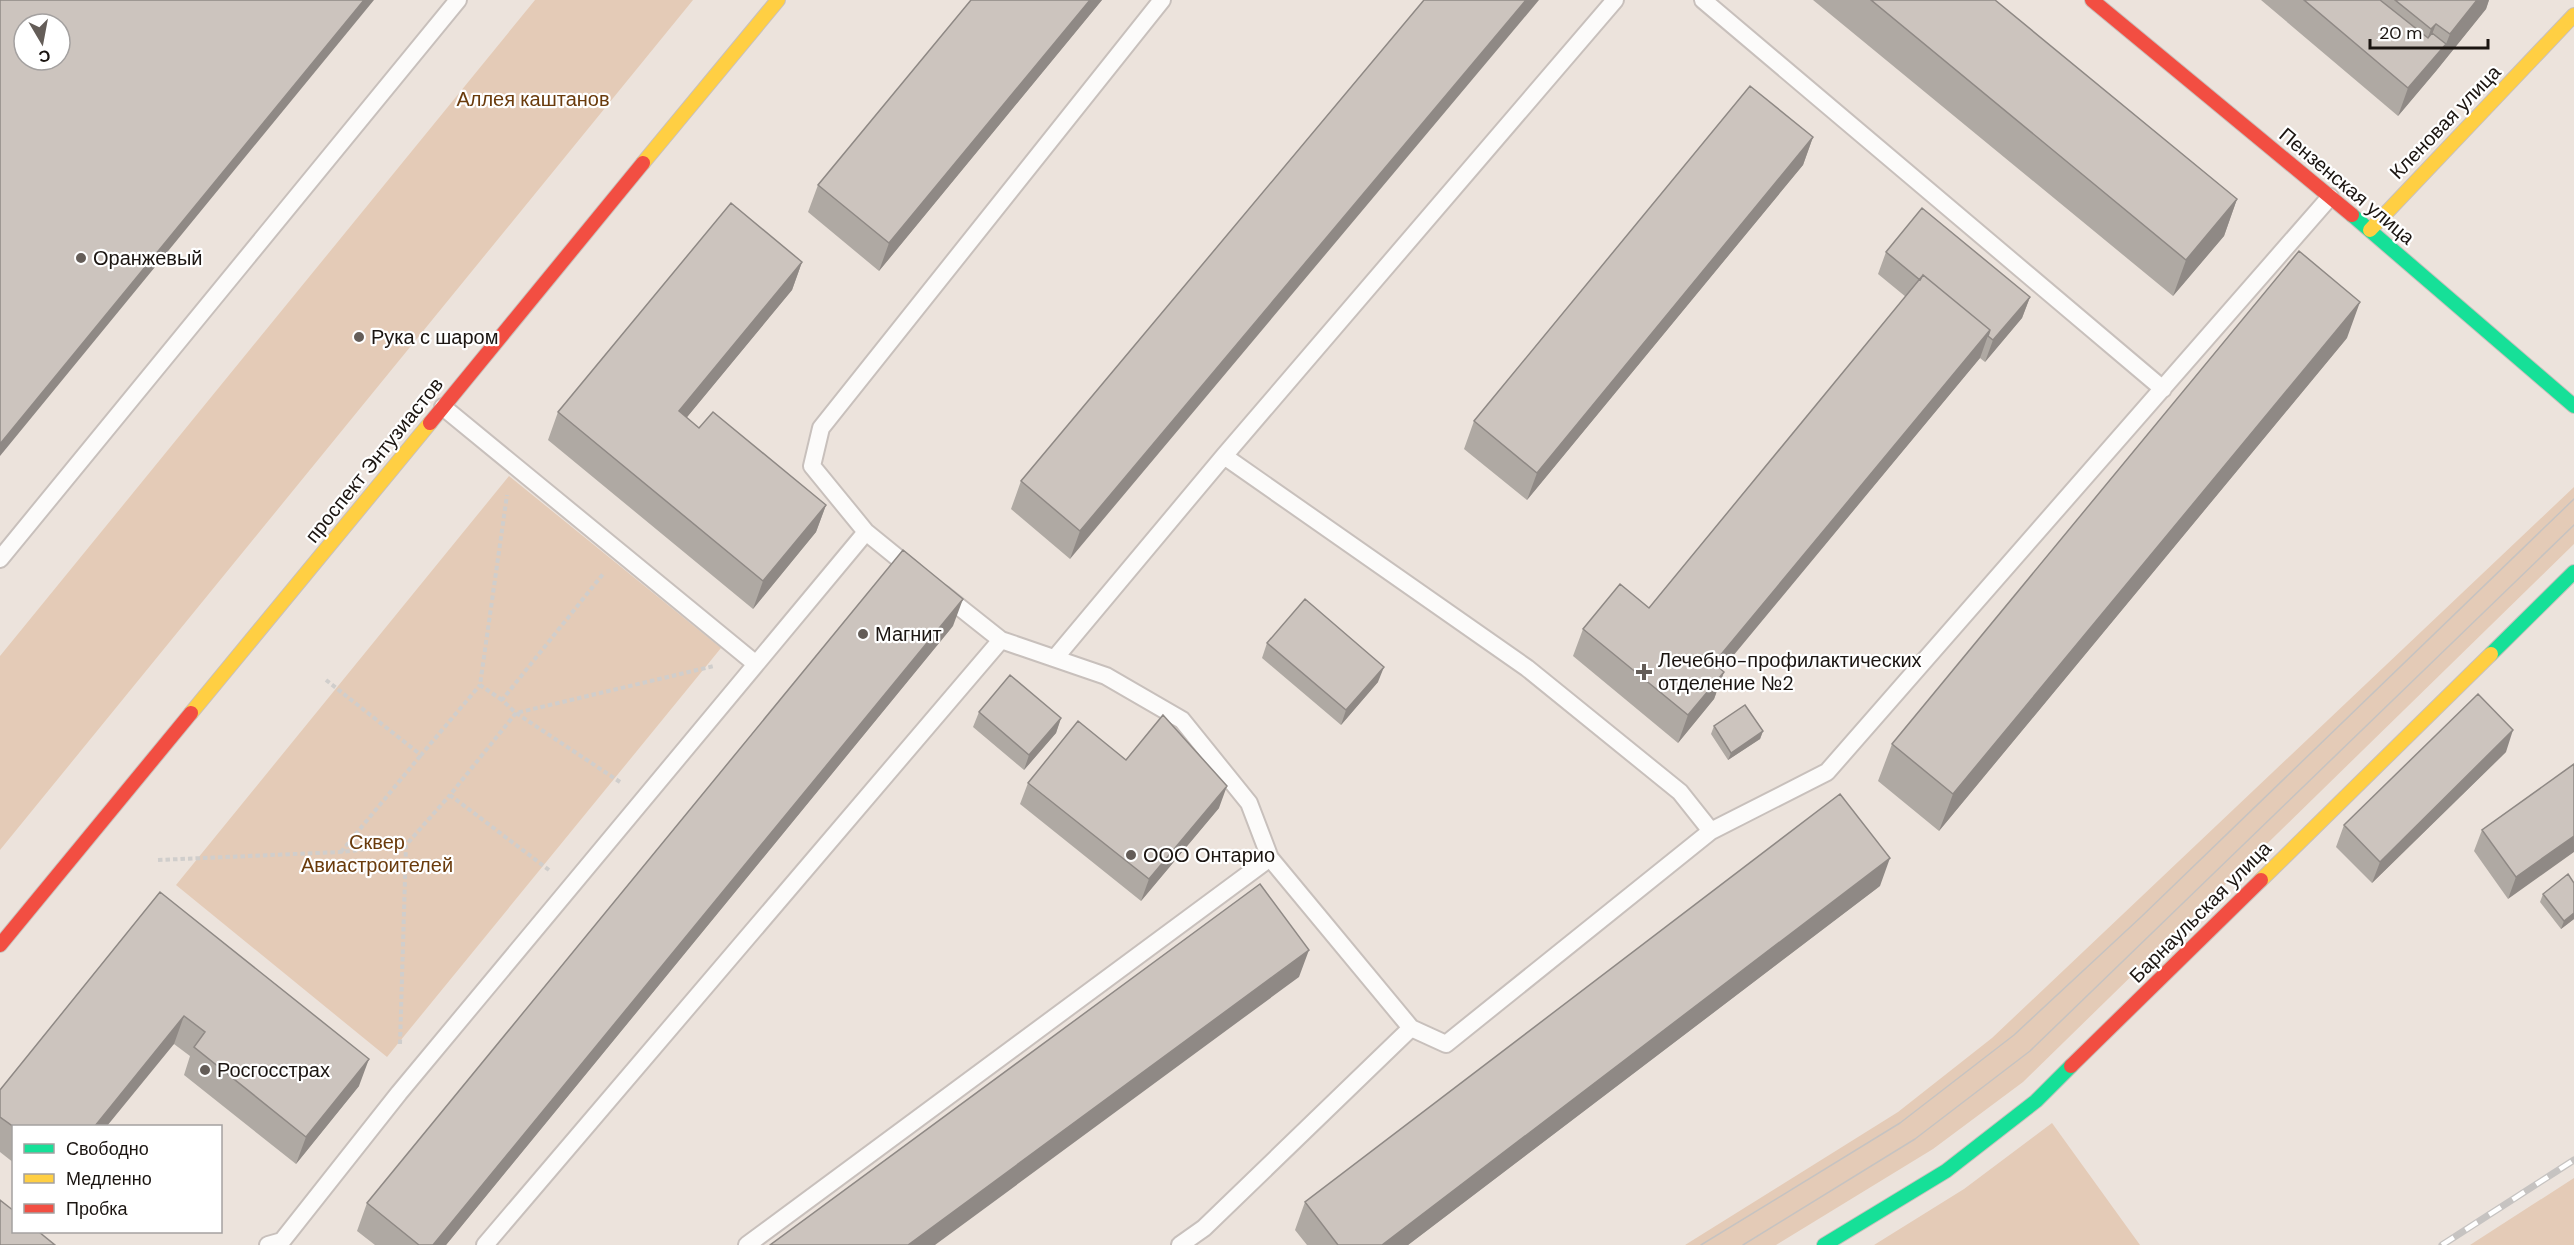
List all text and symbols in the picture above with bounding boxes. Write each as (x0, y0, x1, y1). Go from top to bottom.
north arrow (12, 12, 72, 72)
scale bar (2370, 12, 2488, 50)
text: 20 m (2379, 21, 2422, 45)
text: С (37, 45, 52, 68)
street label: Кленовая улица (2384, 59, 2507, 185)
park label: Аллея каштанов (456, 86, 610, 112)
street label: Пензенская улица (2274, 122, 2421, 251)
place label: Оранжевый (93, 245, 203, 271)
marker: Оранжевый (74, 251, 88, 265)
place label: Рука с шаром (371, 324, 498, 350)
marker: Рука с шаром (352, 330, 366, 344)
street label: проспект Энтузиастов (299, 372, 449, 548)
place label: Магнит (875, 621, 942, 647)
marker: Магнит (856, 627, 870, 641)
place label: Лечебно-профилактических отделение №2 (1658, 647, 1922, 696)
marker: Лечебно-профилактических отделение №2 (1635, 663, 1653, 681)
park label: Сквер Авиастроителей (301, 829, 453, 878)
street label: Барнаульская улица (2123, 835, 2277, 989)
place label: ООО Онтарио (1143, 842, 1275, 868)
marker: ООО Онтарио (1124, 848, 1138, 862)
place label: Росгосстрах (217, 1057, 330, 1083)
marker: Росгосстрах (198, 1063, 212, 1077)
legend (12, 1125, 222, 1233)
text: Свободно (66, 1137, 149, 1161)
text: Медленно (66, 1167, 152, 1191)
text: Пробка (66, 1197, 129, 1221)

